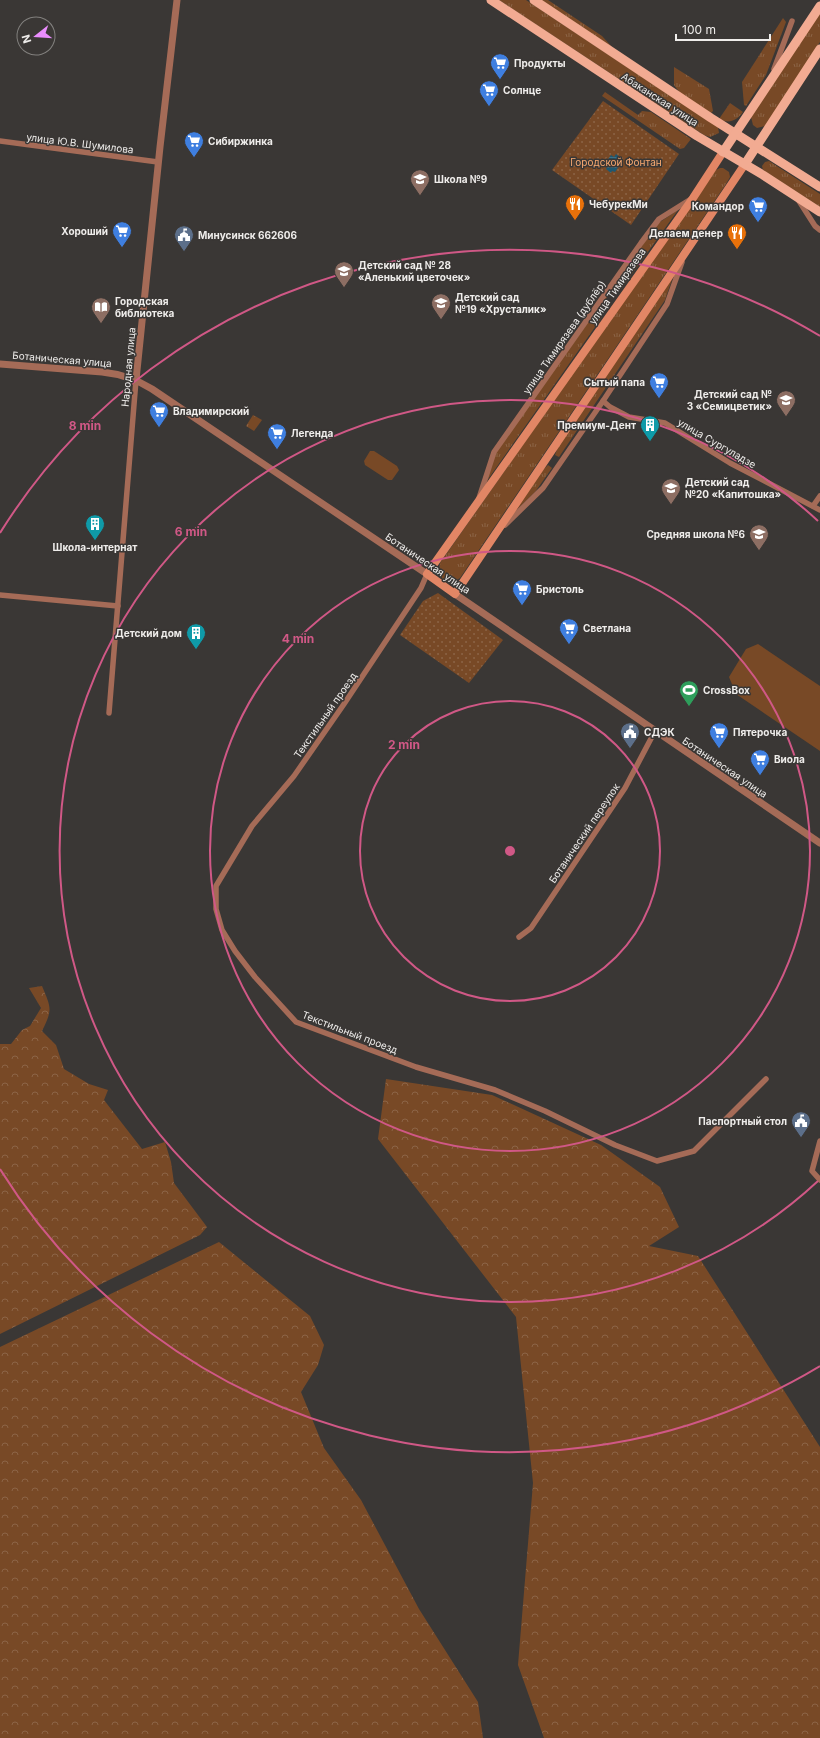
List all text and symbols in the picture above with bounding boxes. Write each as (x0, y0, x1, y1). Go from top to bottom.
north arrow (16, 16, 56, 56)
scale bar (676, 16, 770, 42)
text: 100 m (682, 22, 716, 37)
text: N (19, 33, 34, 45)
supermarket icon: Продукты (489, 52, 511, 80)
place label: Продукты (514, 57, 566, 70)
street label: Абаканская улица (619, 70, 701, 128)
supermarket icon: Солнце (478, 79, 500, 107)
place label: Солнце (503, 84, 541, 96)
street label: улица Ю.В. Шумилова (26, 130, 134, 156)
supermarket icon: Сибиржинка (183, 130, 205, 158)
place label: Сибиржинка (208, 135, 273, 147)
park label: Городской Фонтан (570, 156, 662, 168)
school or university icon: Школа №9 (409, 168, 431, 196)
place label: Школа №9 (434, 173, 488, 185)
restaurant icon: ЧебурекМи (564, 193, 586, 221)
supermarket icon: Командор (747, 195, 769, 223)
place label: ЧебурекМи (589, 198, 648, 211)
place label: Командор (692, 200, 744, 212)
supermarket icon: Хороший (111, 220, 133, 248)
restaurant icon: Делаем денер (726, 222, 748, 250)
public building icon: Минусинск 662606 (173, 224, 195, 252)
place label: Хороший (61, 225, 108, 237)
place label: Делаем денер (649, 227, 723, 239)
place label: Минусинск 662606 (198, 229, 298, 242)
street label: улица Тимирязева (586, 246, 648, 326)
place label: Детский сад № 28 «Аленький цветочек» (358, 259, 471, 283)
school or university icon: Детский сад № 28 «Аленький цветочек» (333, 260, 355, 288)
street label: улица Тимирязева (дублёр) (520, 278, 608, 396)
place label: Детский сад №19 «Хрусталик» (455, 291, 547, 316)
school or university icon: Детский сад №19 «Хрусталик» (430, 292, 452, 320)
place label: Городская библиотека (115, 295, 174, 319)
library icon: Городская библиотека (90, 296, 112, 324)
street label: Народная улица (119, 327, 137, 407)
street label: Ботаническая улица (12, 349, 112, 369)
supermarket icon: Сытый папа (648, 371, 670, 399)
place label: Сытый папа (584, 376, 645, 388)
place label: Детский сад № 3 «Семицветик» (687, 388, 772, 412)
school or university icon: Детский сад № 3 «Семицветик» (775, 389, 797, 417)
supermarket icon: Владимирский (148, 400, 170, 428)
place label: Владимирский (173, 405, 249, 417)
building icon: Премиум-Дент (639, 414, 661, 442)
street label: улица Сургуладзе (676, 416, 758, 470)
text: 8 min (69, 418, 101, 433)
place label: Премиум-Дент (557, 419, 636, 432)
supermarket icon: Легенда (266, 422, 288, 450)
place label: Легенда (291, 427, 334, 439)
place label: Детский сад №20 «Капитошка» (685, 476, 782, 500)
school or university icon: Детский сад №20 «Капитошка» (660, 477, 682, 505)
building icon: Школа-интернат (84, 513, 106, 541)
school or university icon: Средняя школа №6 (748, 523, 770, 551)
text: 6 min (175, 524, 207, 539)
place label: Средняя школа №6 (646, 528, 745, 540)
street label: Ботаническая улица (383, 530, 473, 596)
place label: Школа-интернат (53, 541, 137, 553)
supermarket icon: Бристоль (511, 578, 533, 606)
place label: Бристоль (536, 583, 584, 595)
supermarket icon: Светлана (558, 617, 580, 645)
building icon: Детский дом (185, 622, 207, 650)
place label: Светлана (583, 622, 631, 634)
place label: Детский дом (115, 627, 182, 639)
text: 4 min (282, 631, 314, 646)
street label: Текстильный проезд (291, 670, 359, 760)
sports icon: CrossBox (678, 679, 700, 707)
place label: CrossBox (703, 684, 750, 696)
public building icon: СДЭК (619, 721, 641, 749)
supermarket icon: Пятерочка (708, 721, 730, 749)
place label: СДЭК (644, 726, 675, 738)
place label: Пятерочка (733, 726, 787, 738)
street label: Ботаническая улица (680, 734, 770, 800)
text: 2 min (388, 737, 420, 752)
supermarket icon: Виола (749, 748, 771, 776)
place label: Виола (774, 753, 805, 765)
street label: Ботанический переулок (546, 780, 622, 885)
centre of rings (503, 844, 517, 858)
street label: Текстильный проезд (300, 1008, 400, 1056)
public building icon: Паспортный стол (790, 1110, 812, 1138)
place label: Паспортный стол (698, 1115, 787, 1127)

